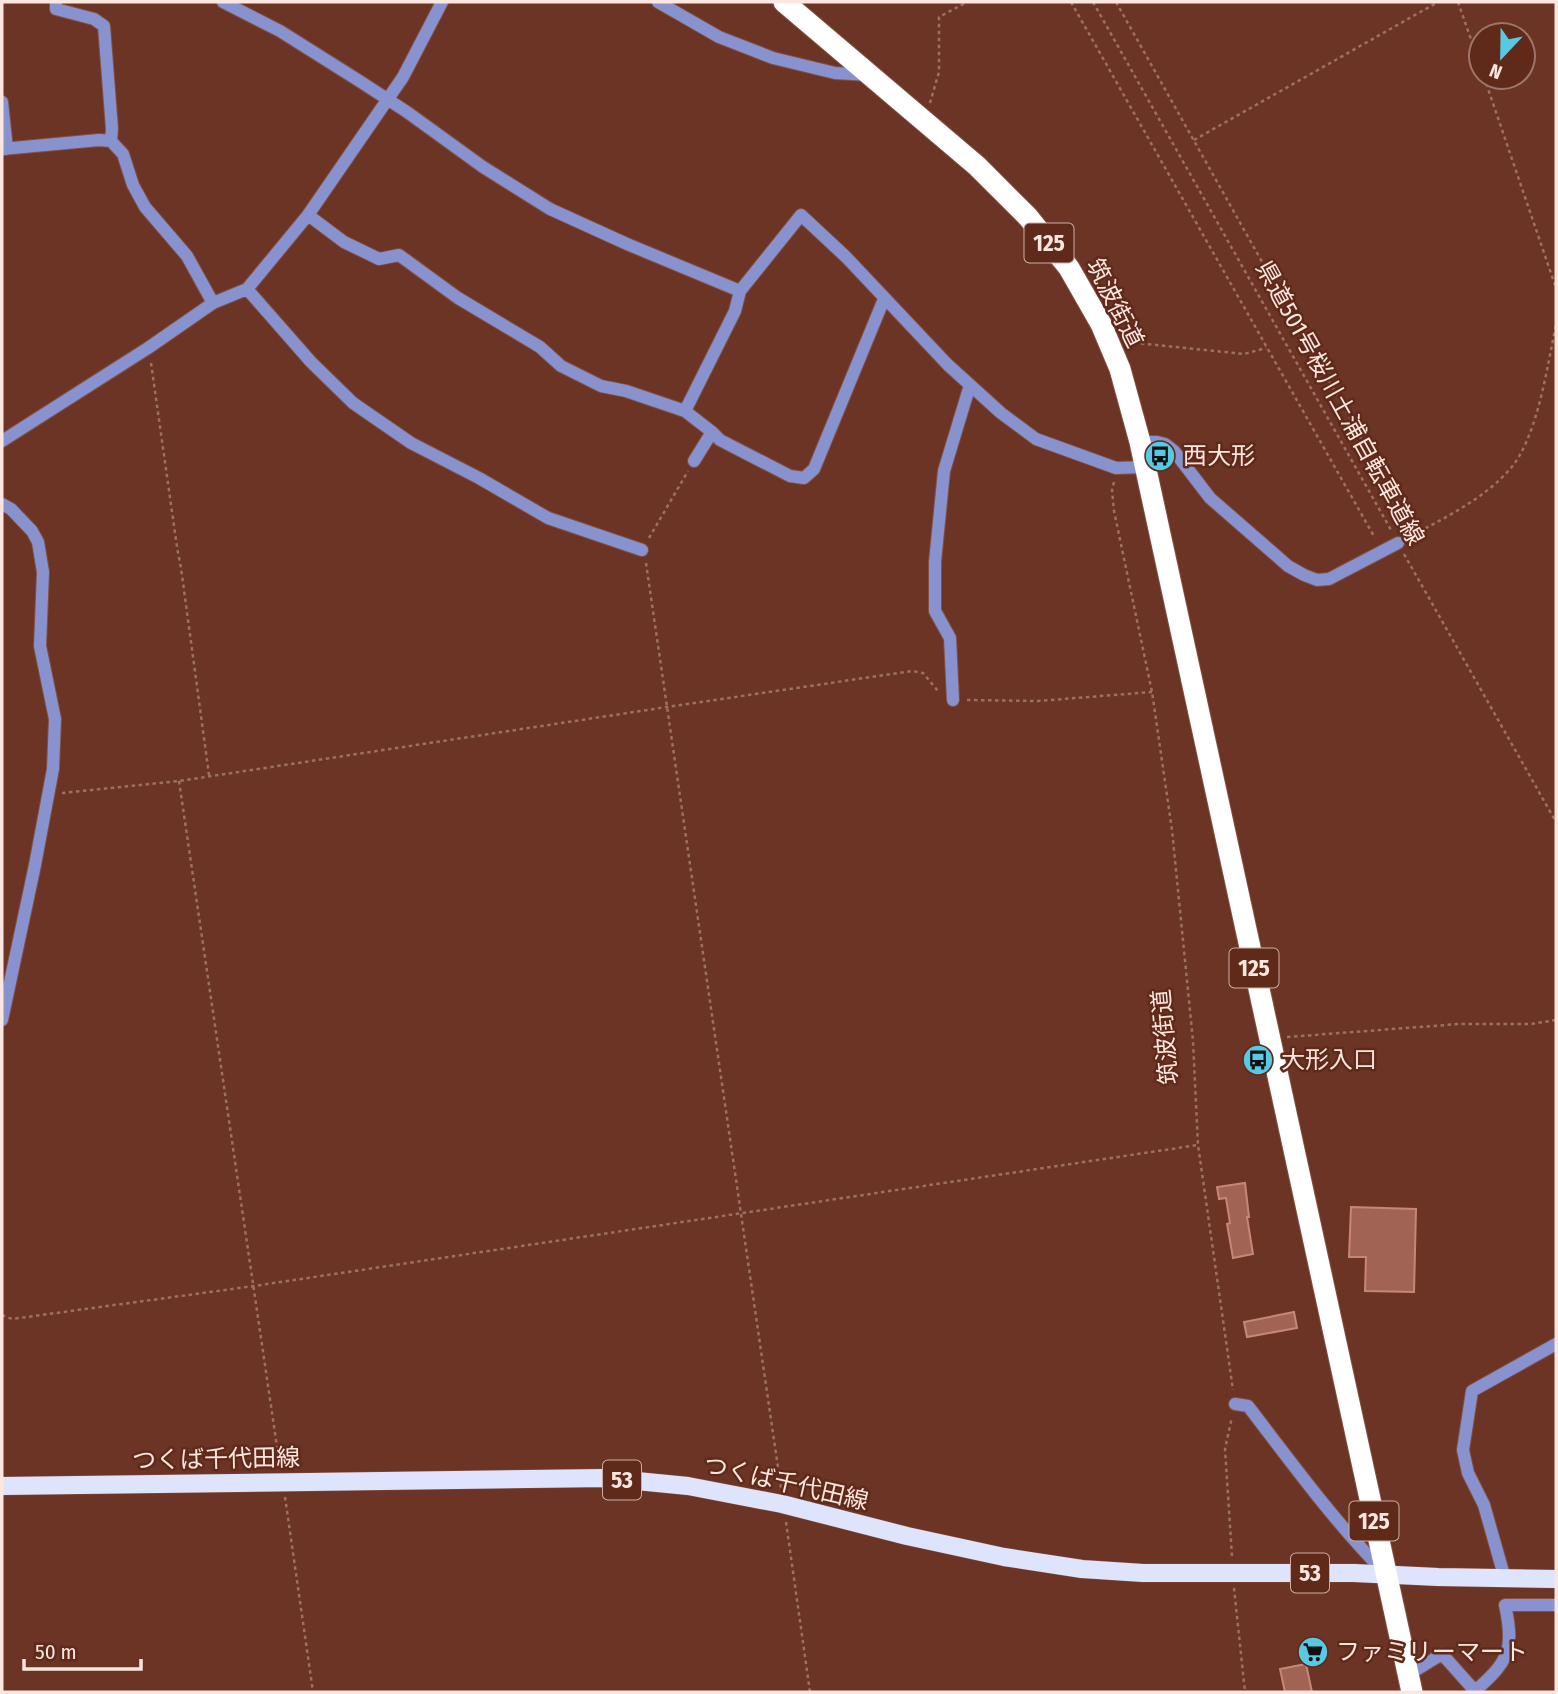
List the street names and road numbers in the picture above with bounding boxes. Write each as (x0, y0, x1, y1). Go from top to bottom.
road number: 125 (1024, 224, 1074, 262)
street label: 筑波街道 (1081, 254, 1149, 352)
street label: 県道501号桜川土浦自転車道線 (1250, 256, 1430, 550)
road number: 125 (1230, 948, 1278, 987)
street label: 筑波街道 (1147, 988, 1183, 1086)
street label: つくば千代田線 (132, 1444, 300, 1474)
street label: つくば千代田線 (701, 1450, 871, 1516)
road number: 53 (603, 1460, 641, 1499)
road number: 125 (1350, 1502, 1398, 1540)
road number: 53 (1291, 1554, 1329, 1592)

